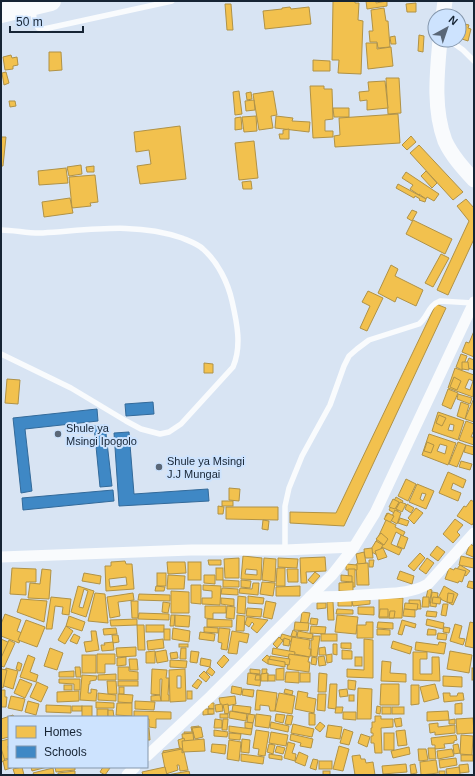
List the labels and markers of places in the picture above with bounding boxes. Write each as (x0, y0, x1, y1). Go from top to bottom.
place label: Shule ya Msingi Ipogolo (66, 422, 137, 447)
marker: Shule ya Msingi Ipogolo (53, 429, 63, 439)
place label: Shule ya Msingi J.J Mungai (167, 455, 245, 480)
marker: Shule ya Msingi J.J Mungai (154, 462, 164, 472)

